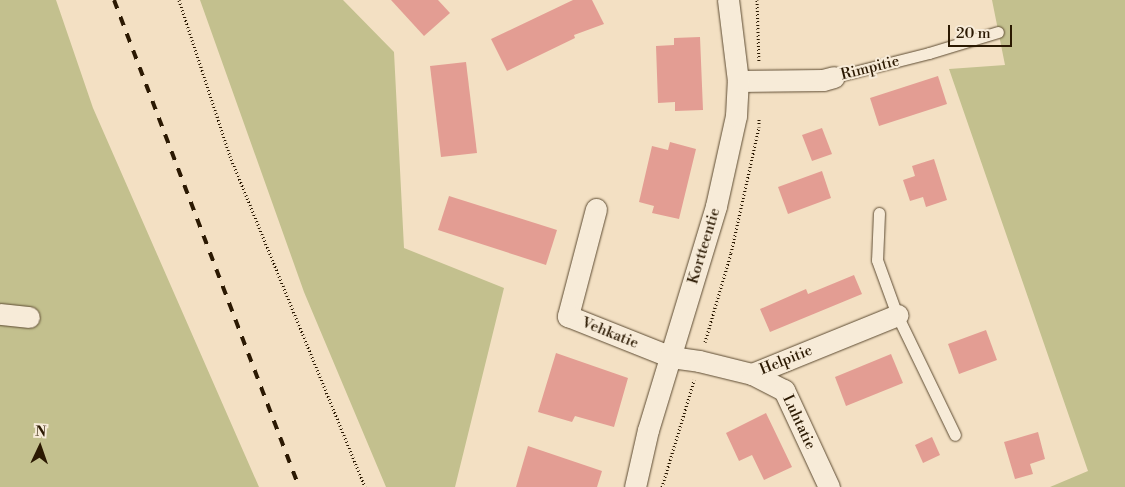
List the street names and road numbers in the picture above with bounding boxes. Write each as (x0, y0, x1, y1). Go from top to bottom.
street label: Rimpitie (839, 52, 901, 84)
street label: Kortteentie (684, 206, 724, 286)
street label: Vehkatie (579, 313, 641, 353)
street label: Helpitie (757, 341, 815, 379)
street label: Luhtatie (779, 392, 819, 452)

